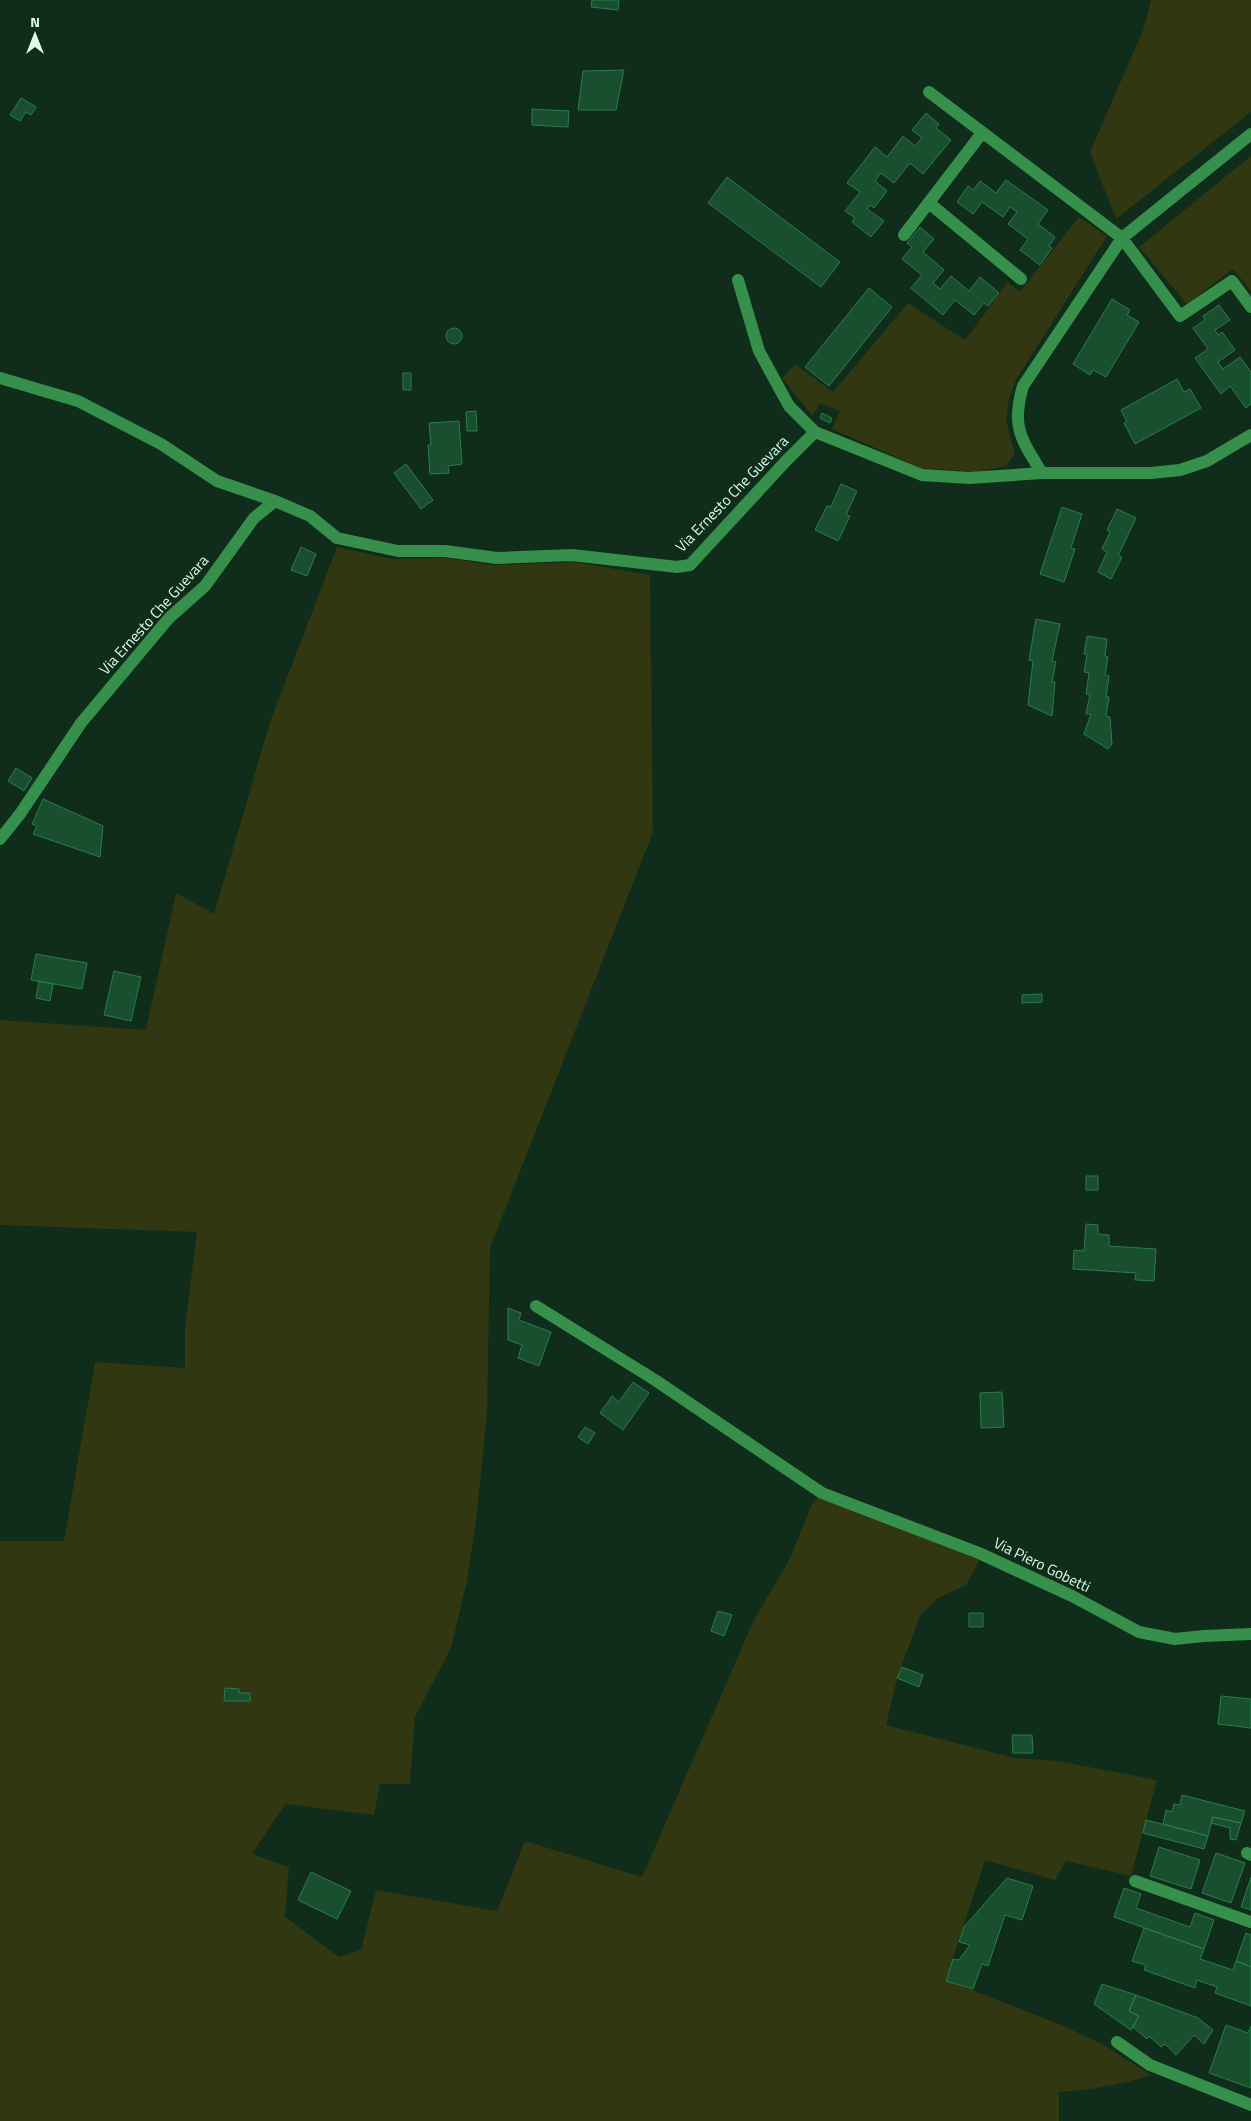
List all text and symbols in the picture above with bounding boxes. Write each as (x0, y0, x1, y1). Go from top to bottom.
north arrow (10, 10, 60, 60)
text: N (30, 11, 40, 32)
street label: Via Ernesto Che Guevara (670, 430, 794, 557)
street label: Via Ernesto Che Guevara (93, 549, 214, 680)
street label: Via Piero Gobetti (990, 1531, 1095, 1598)

